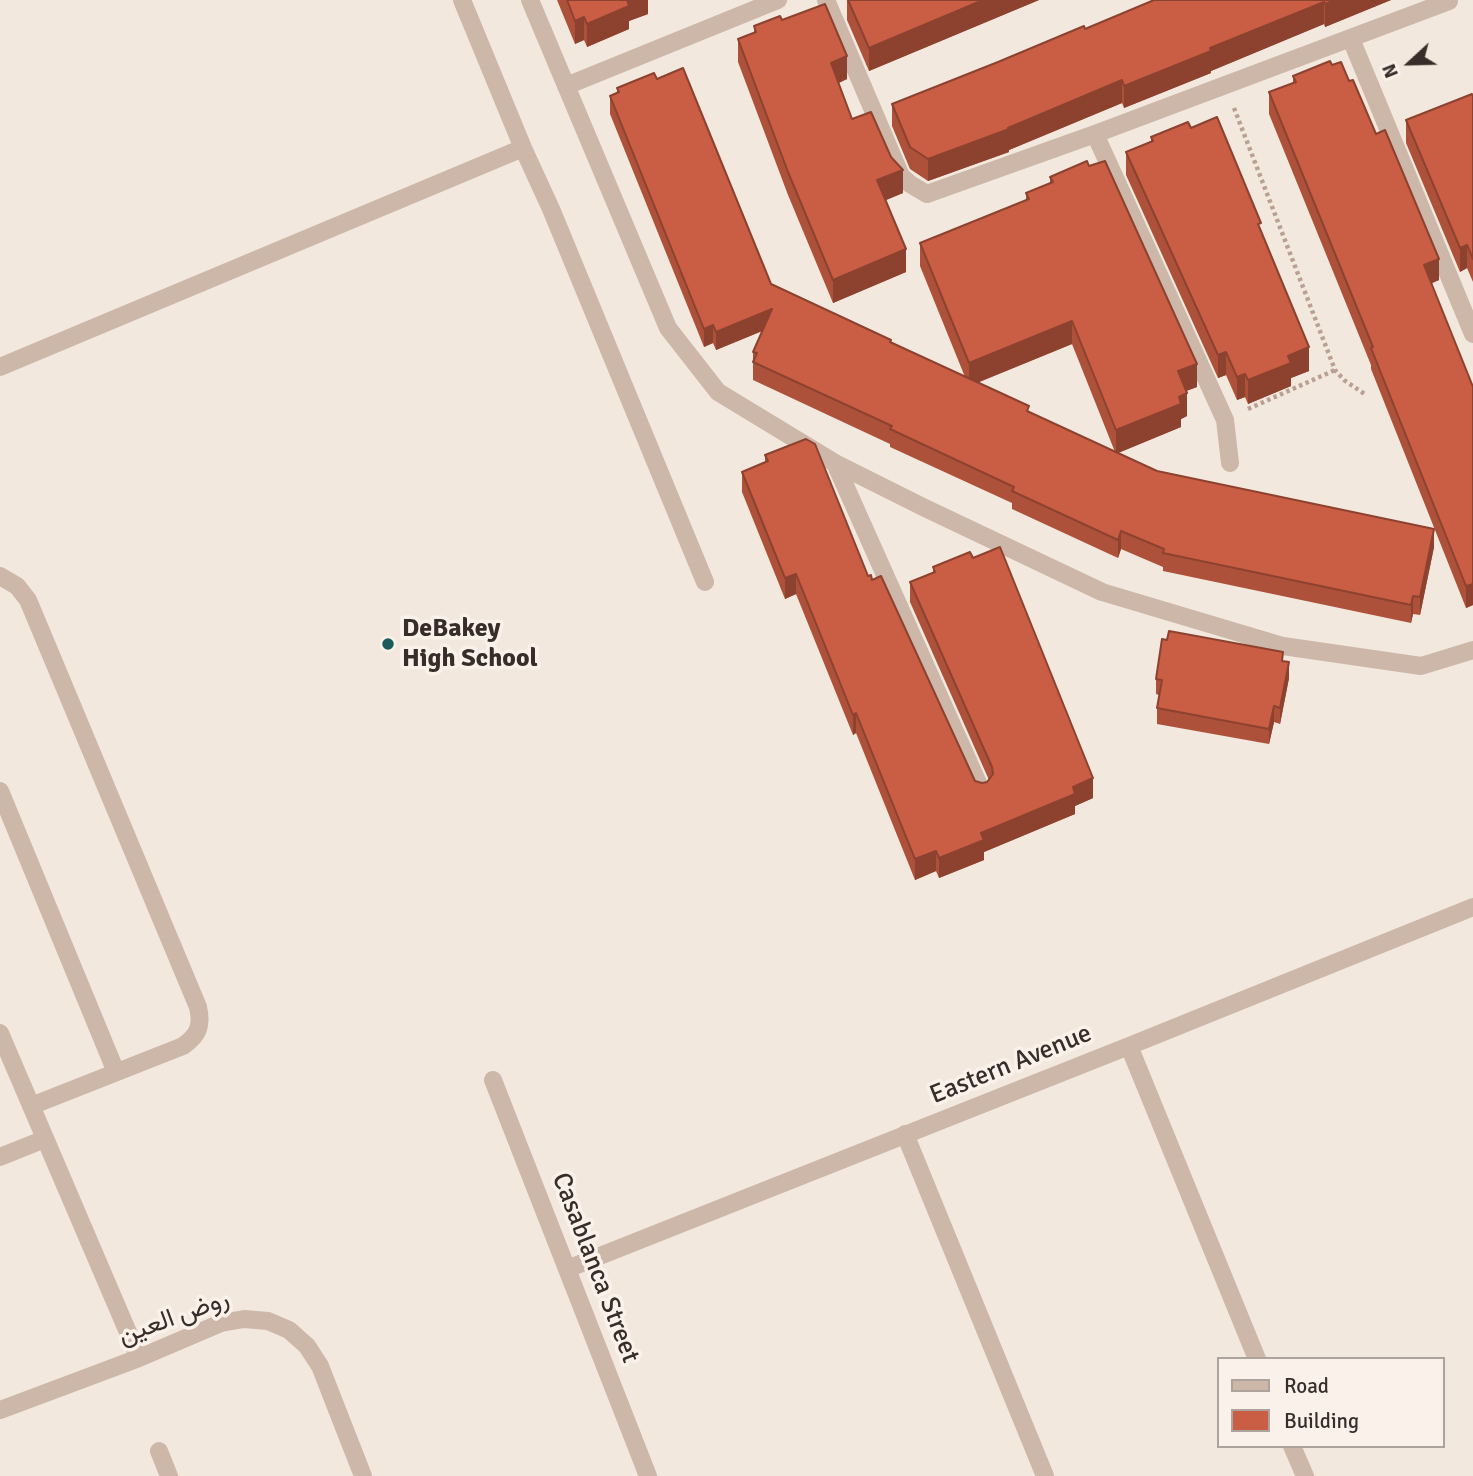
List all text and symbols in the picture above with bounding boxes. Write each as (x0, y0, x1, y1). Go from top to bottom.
north arrow (1375, 28, 1445, 98)
text: N (1377, 60, 1404, 81)
place label: DeBakey High School (402, 613, 538, 674)
marker: DeBakey High School (380, 636, 396, 652)
street label: Eastern Avenue (926, 1018, 1096, 1112)
street label: Casablanca Street (544, 1169, 646, 1367)
street label: روض العين (114, 1284, 234, 1352)
legend (1218, 1357, 1445, 1448)
text: Road (1284, 1373, 1329, 1399)
text: Building (1284, 1408, 1359, 1434)

